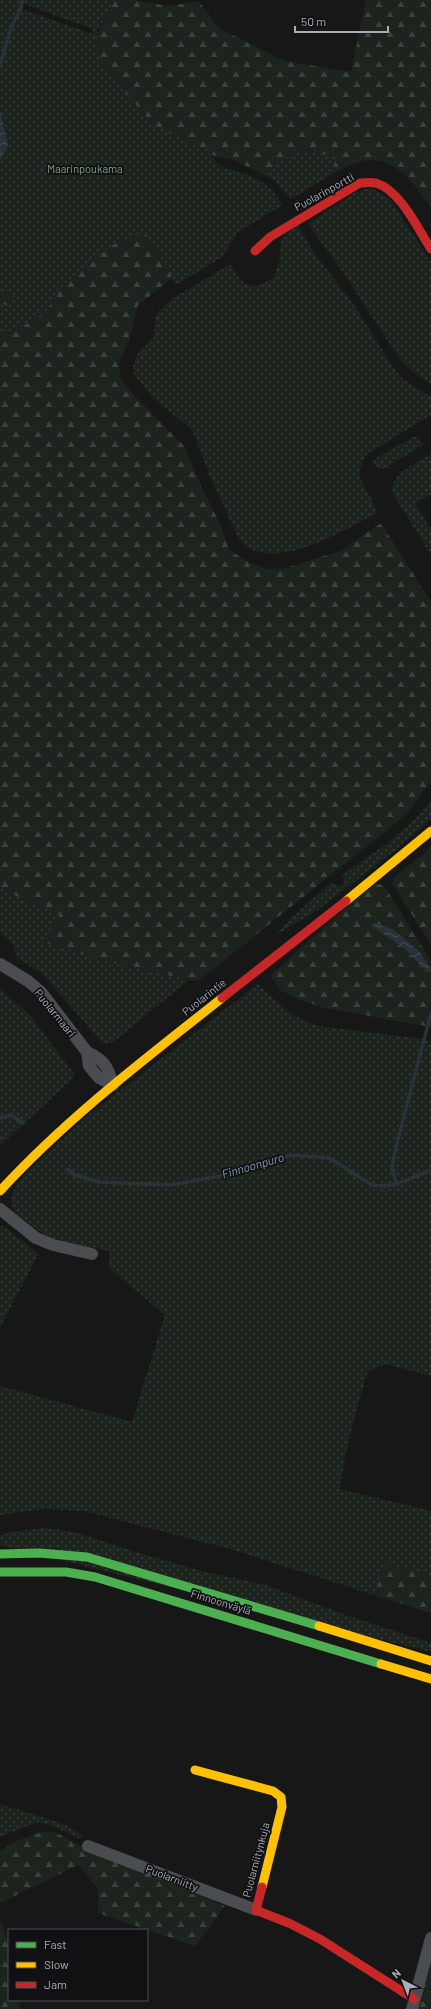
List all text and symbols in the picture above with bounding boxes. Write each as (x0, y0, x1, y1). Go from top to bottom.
scale bar (295, 8, 388, 34)
text: 50 m (301, 14, 326, 28)
park label: Maarinpoukama (47, 162, 123, 175)
street label: Puolarinportti (292, 170, 356, 213)
street label: Puolarintie (179, 975, 228, 1018)
street label: Puolarmaari (32, 986, 79, 1039)
water label: Finnoonpuro (220, 1149, 286, 1181)
street label: Finnoonväylä (189, 1586, 253, 1617)
street label: Puolarniitynkuja (239, 1821, 272, 1899)
street label: Puolarniitty (144, 1862, 200, 1893)
legend (8, 1929, 148, 2001)
text: Fast (44, 1937, 67, 1951)
text: Slow (44, 1957, 69, 1971)
north arrow (383, 1961, 423, 2001)
text: N (389, 1966, 403, 1980)
text: Jam (44, 1977, 67, 1991)

